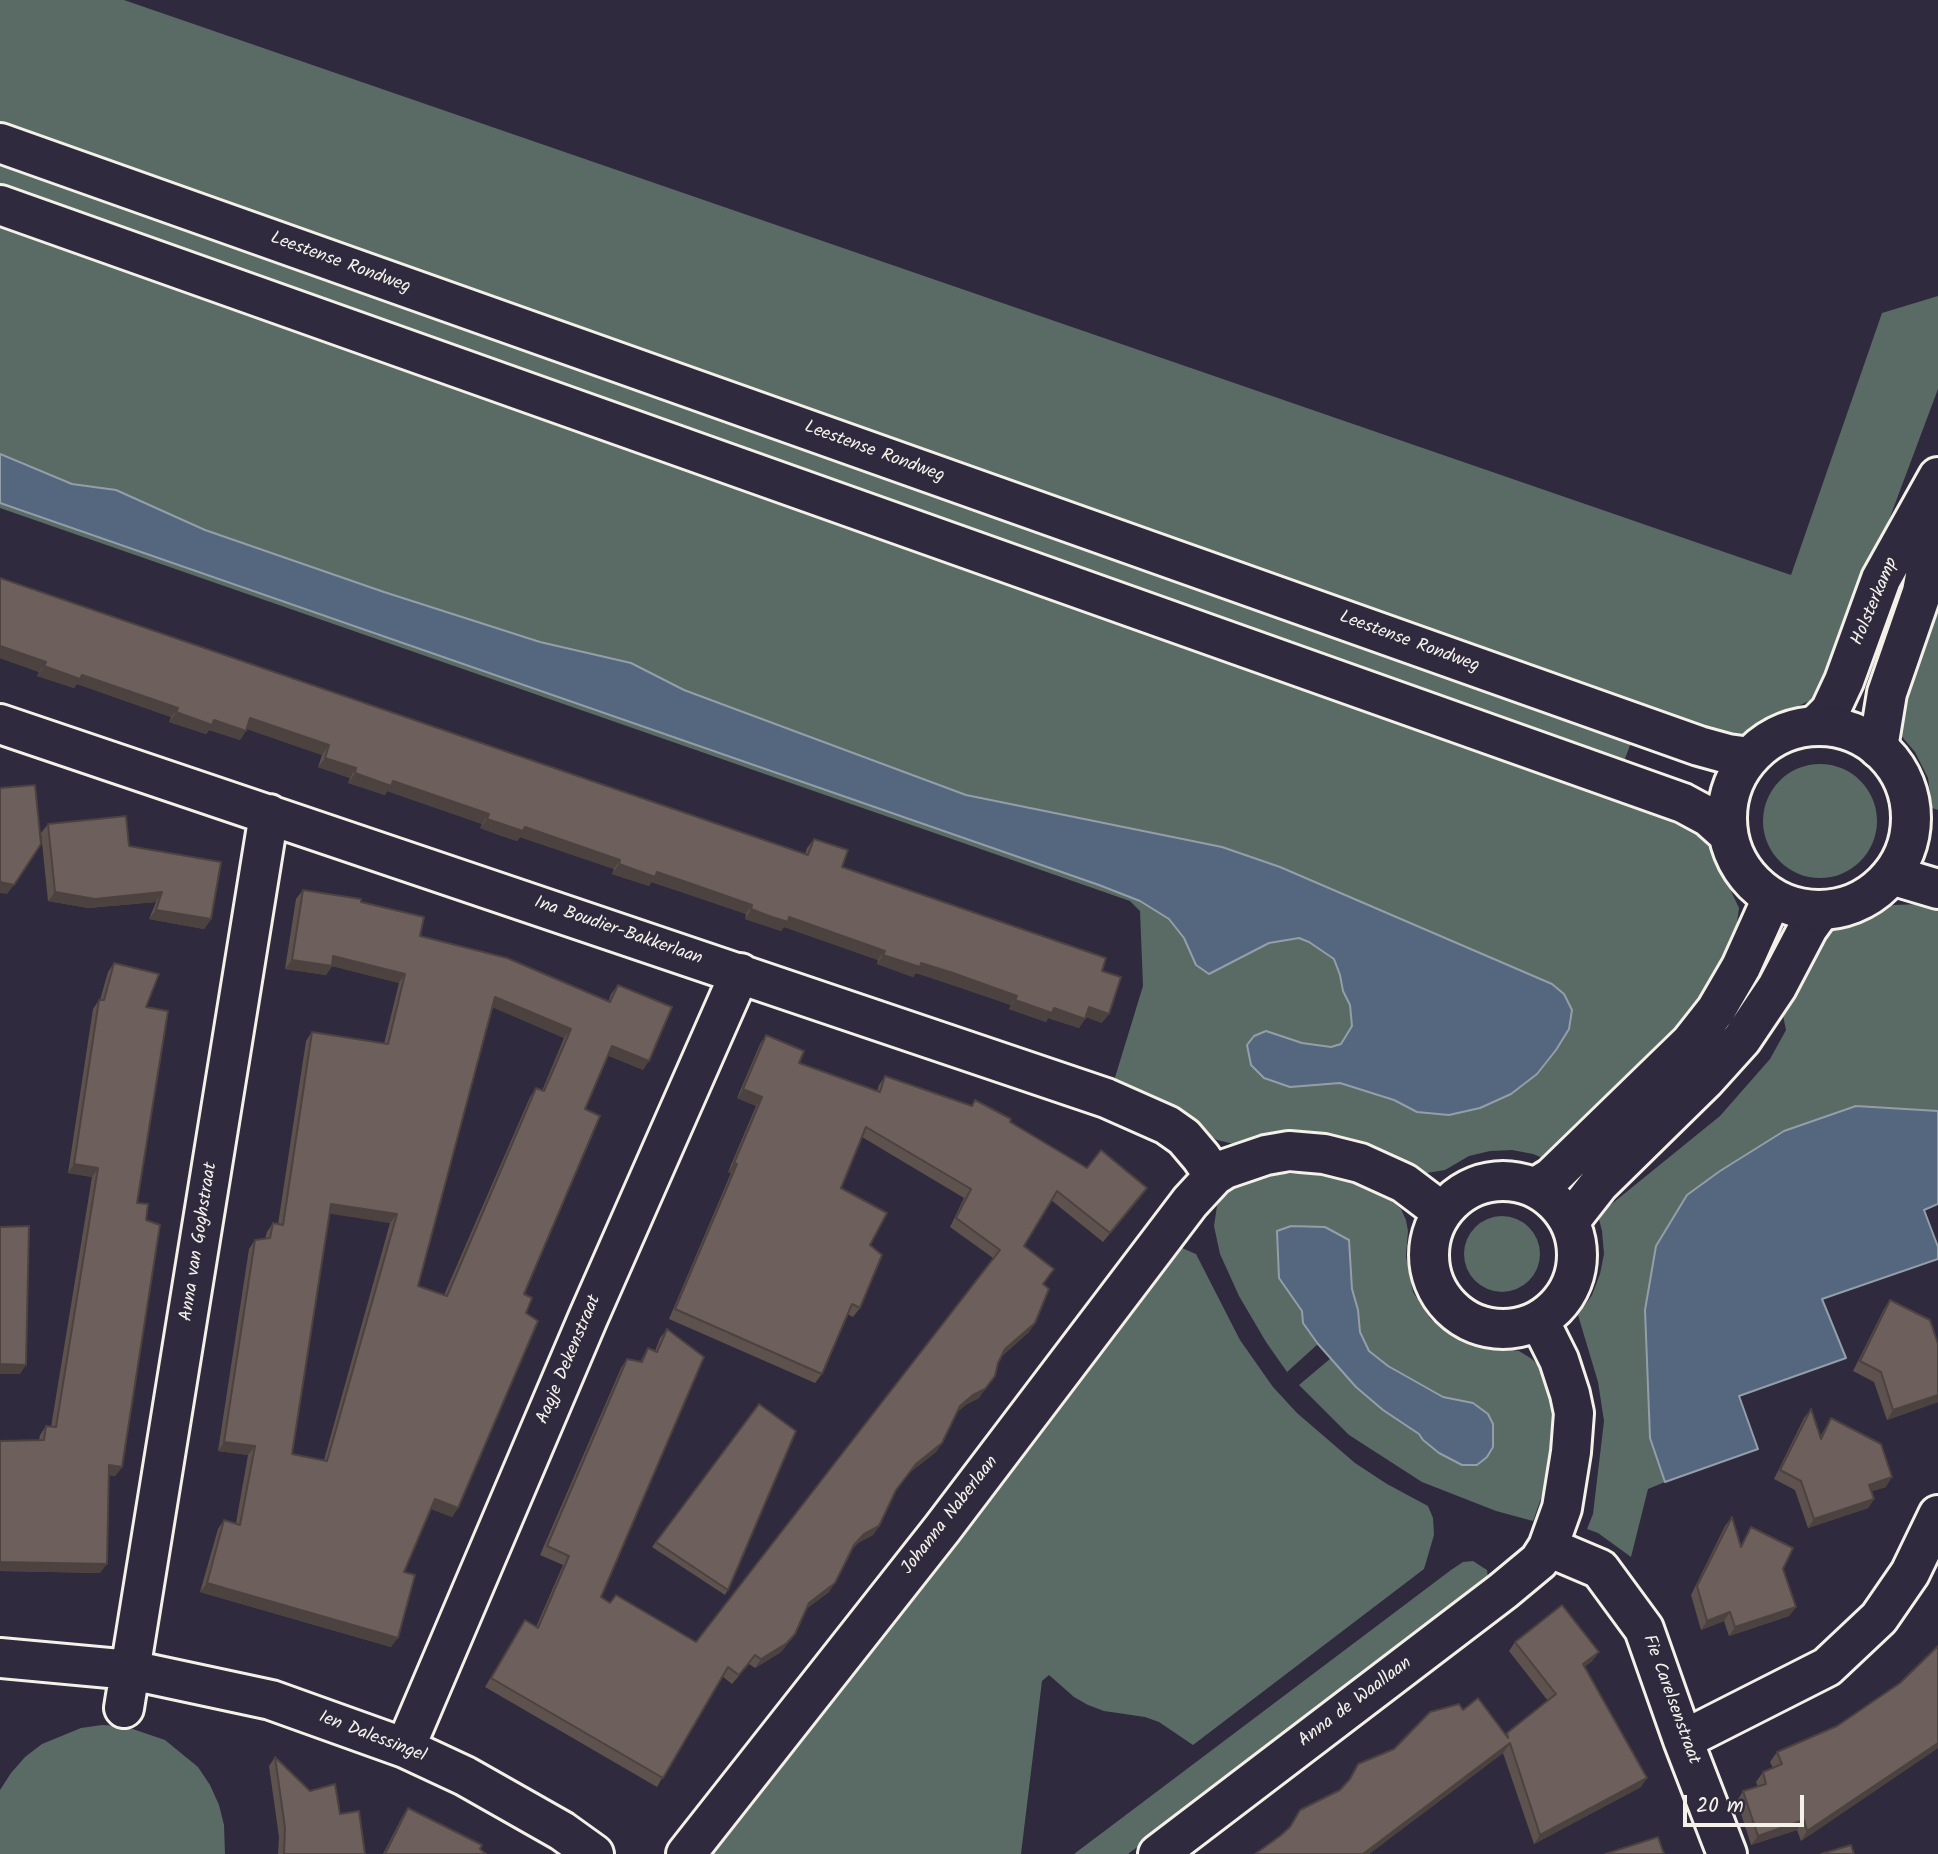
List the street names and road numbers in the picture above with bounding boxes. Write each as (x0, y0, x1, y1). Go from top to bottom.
street label: Leestense Rondweg (267, 229, 413, 299)
street label: Leestense Rondweg (801, 418, 947, 488)
street label: Holsterkamp (1848, 555, 1904, 649)
street label: Leestense Rondweg (1336, 608, 1482, 678)
street label: Ina Boudier-Bakkerlaan (531, 893, 705, 971)
street label: Anna van Goghstraat (177, 1161, 223, 1323)
street label: Aagje Dekenstraat (533, 1292, 607, 1428)
street label: Johanna Naberlaan (898, 1452, 1004, 1580)
street label: Fie Carelsenstraat (1637, 1632, 1703, 1768)
street label: Anna de Waallaan (1295, 1653, 1417, 1753)
street label: Ien Dalessingel (315, 1708, 429, 1768)

